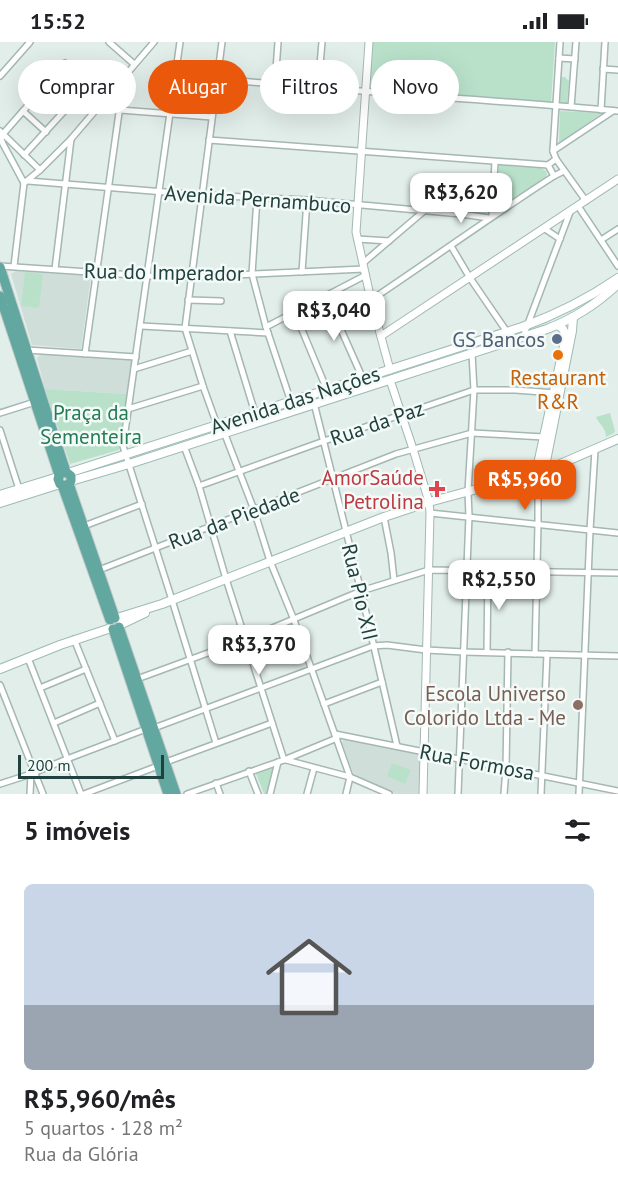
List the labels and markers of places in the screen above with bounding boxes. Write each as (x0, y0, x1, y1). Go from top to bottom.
pin: R$3,620 (406, 173, 516, 224)
pin: R$3,040 (279, 291, 389, 342)
place label: GS Bancos (452, 326, 545, 353)
marker: GS Bancos (550, 332, 564, 346)
marker: Restaurant R&R (551, 348, 565, 362)
place label: Restaurant R&R (510, 364, 606, 415)
pin: R$5,960 (470, 460, 580, 511)
place label: AmorSaúde Petrolina (321, 464, 424, 515)
marker: AmorSaúde Petrolina (428, 480, 446, 498)
pin: R$2,550 (444, 560, 554, 611)
pin: R$3,370 (204, 625, 314, 676)
place label: Escola Universo Colorido Ltda - Me (404, 680, 566, 731)
marker: Escola Universo Colorido Ltda - Me (571, 698, 585, 712)

